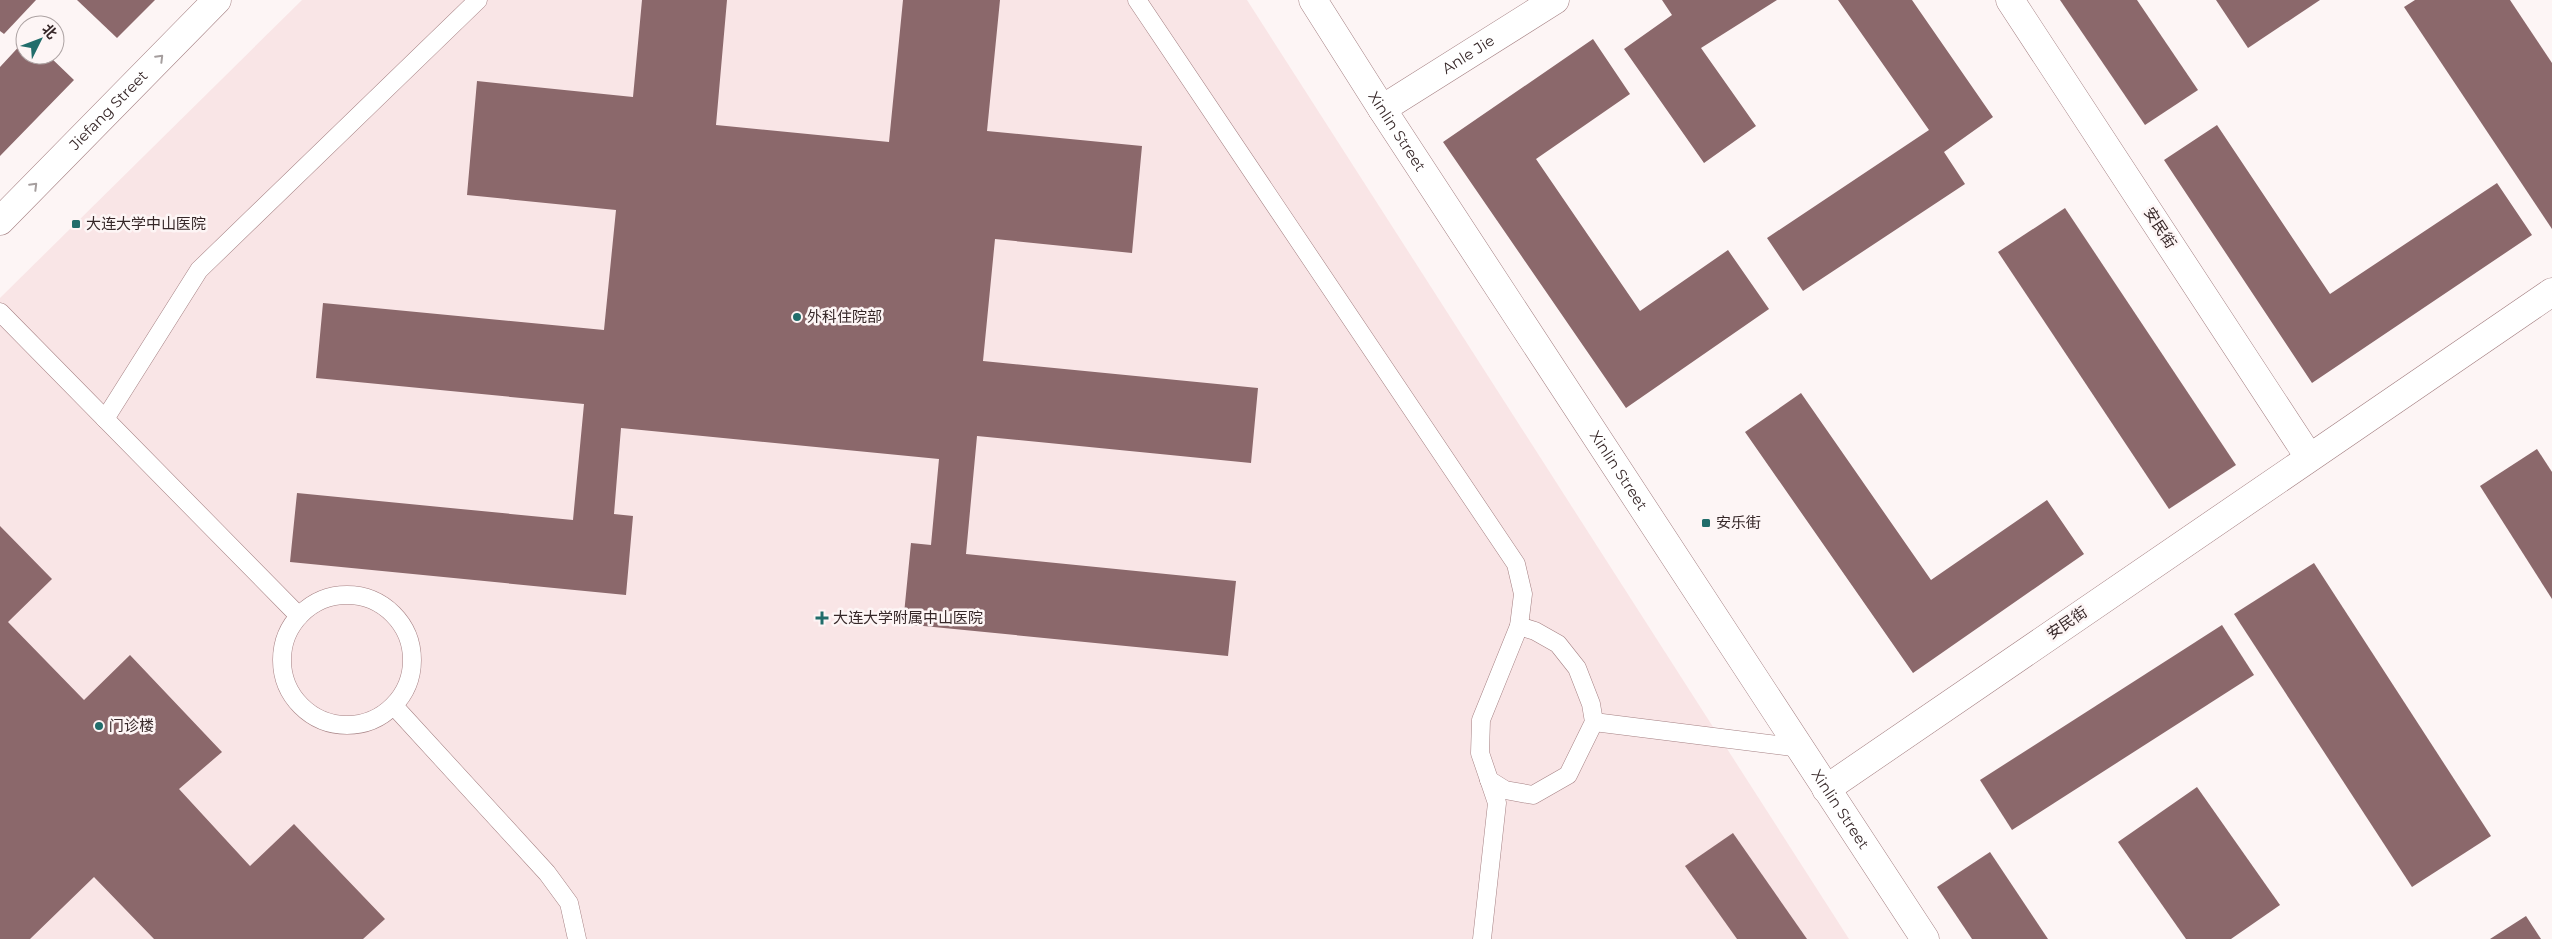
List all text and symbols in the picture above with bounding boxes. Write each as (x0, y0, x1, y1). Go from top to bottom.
north arrow (15, 15, 65, 65)
text: 北 (38, 20, 61, 43)
street label: Anle Jie (1438, 31, 1498, 78)
one-way arrow (155, 55, 164, 64)
street label: Jiefang Street (64, 66, 152, 155)
street label: Xinlin Street (1364, 88, 1430, 175)
one-way arrow (28, 183, 37, 192)
street label: 安民街 (2140, 204, 2181, 252)
place label: 大连大学中山医院 (86, 214, 206, 233)
marker: 大连大学中山医院 (70, 218, 82, 230)
place label: 外科住院部 (807, 307, 882, 326)
marker: 外科住院部 (791, 311, 803, 323)
street label: Xinlin Street (1586, 427, 1652, 514)
place label: 安乐街 (1716, 513, 1761, 532)
marker: 安乐街 (1700, 517, 1712, 529)
street label: 安民街 (2043, 602, 2091, 643)
place label: 大连大学附属中山医院 (833, 608, 983, 627)
marker: 大连大学附属中山医院 (815, 611, 829, 625)
place label: 门诊楼 (109, 716, 154, 735)
marker: 门诊楼 (93, 720, 105, 732)
street label: Xinlin Street (1808, 766, 1874, 853)

